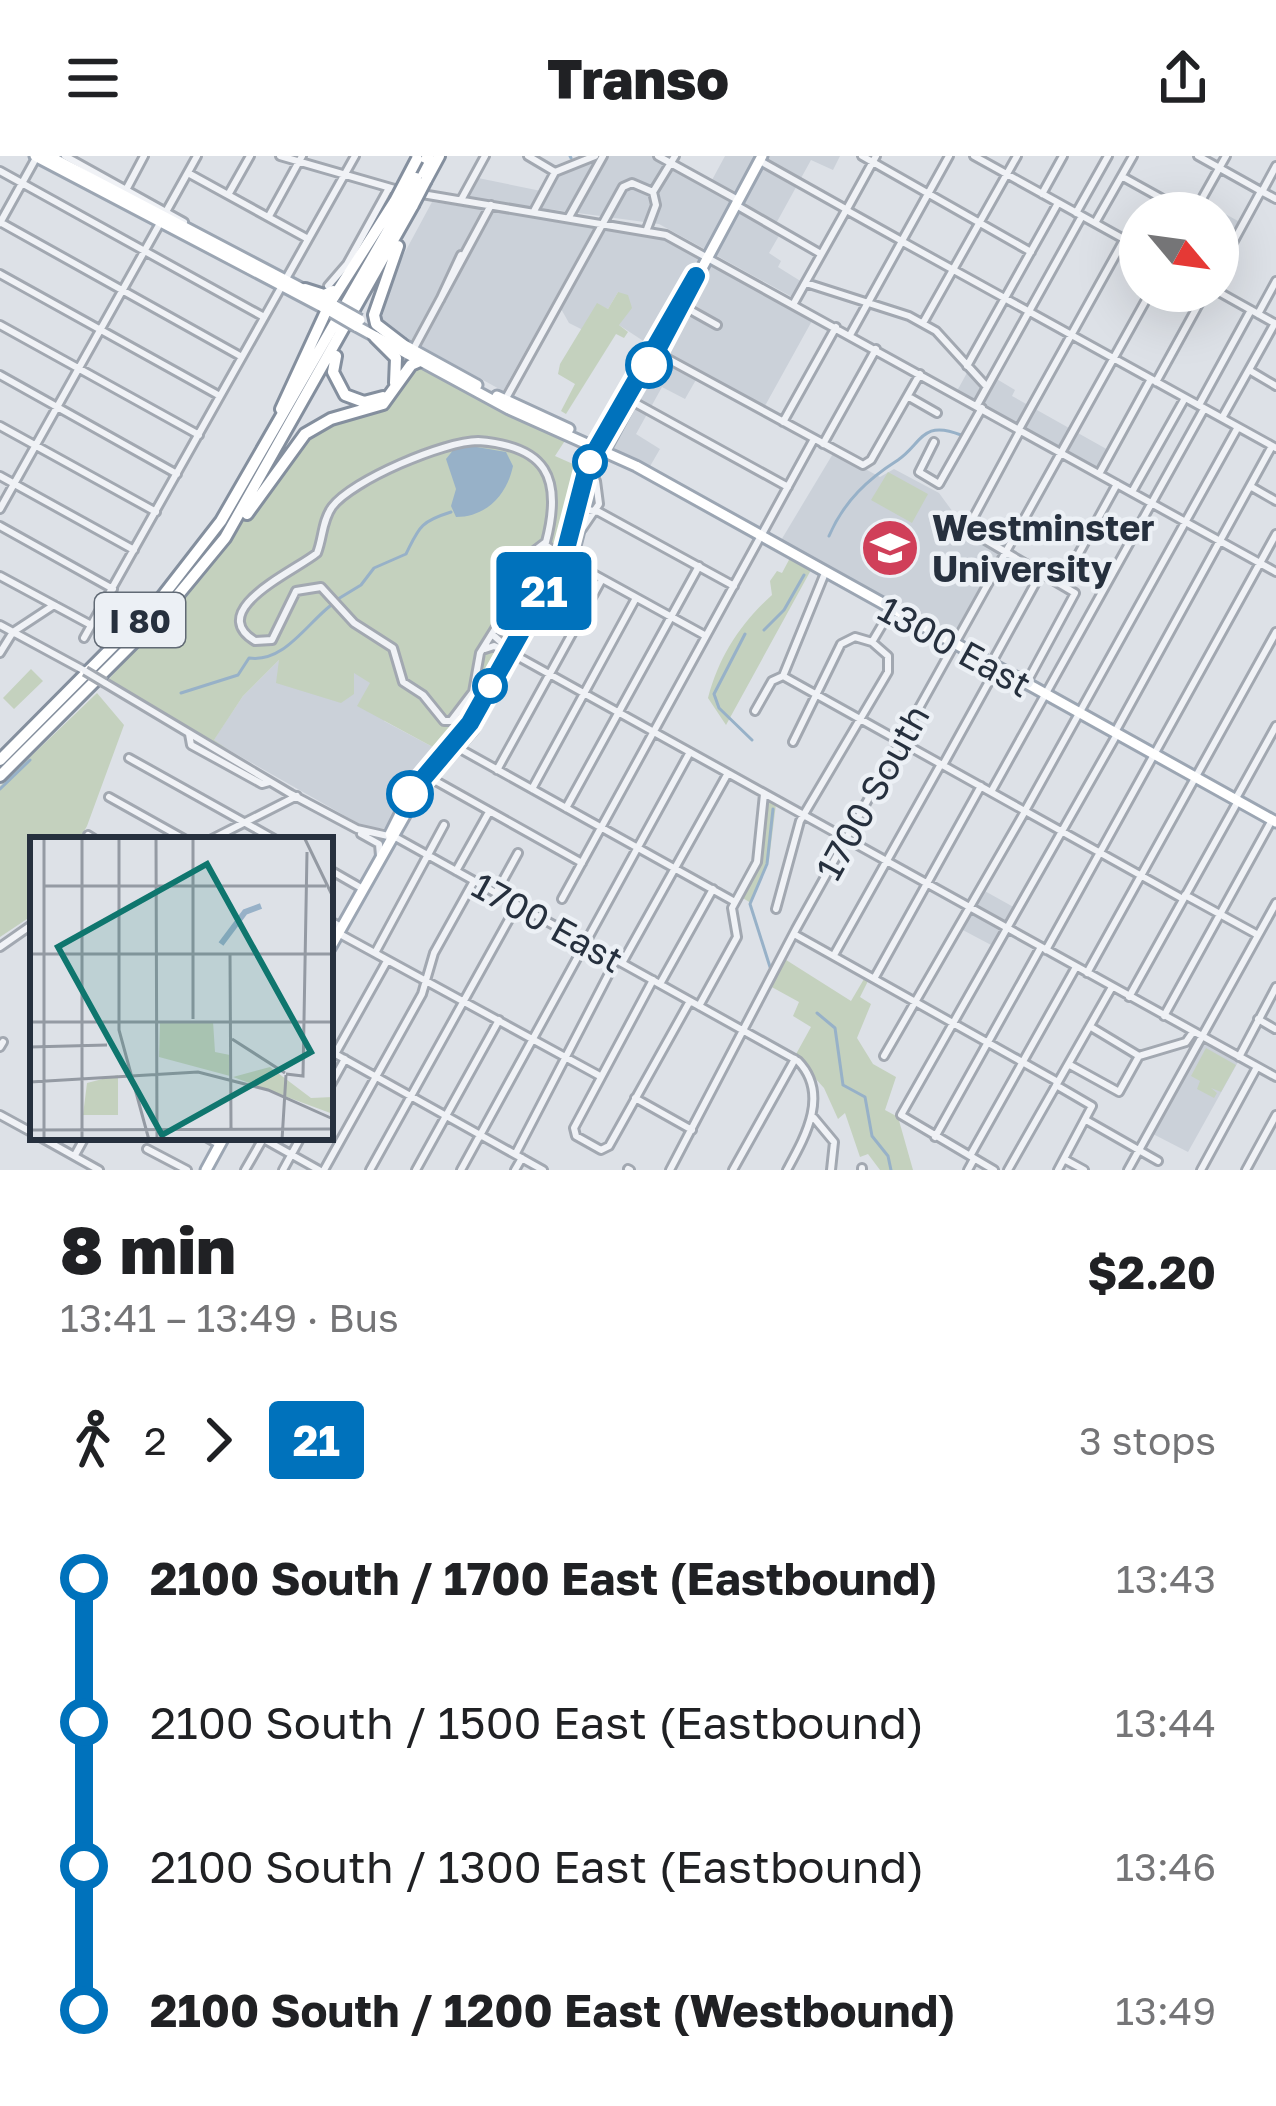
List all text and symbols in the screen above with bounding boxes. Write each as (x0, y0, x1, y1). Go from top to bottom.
icon: menu (60, 45, 126, 111)
icon: share (1150, 45, 1216, 111)
text: Transo (547, 46, 729, 111)
north arrow (1119, 192, 1239, 312)
map controls (1119, 192, 1239, 312)
unlabelled marker (627, 343, 671, 387)
unlabelled marker (574, 446, 606, 478)
place label: Westminster University (932, 506, 1155, 590)
school or university icon: Westminster University (859, 517, 921, 579)
line badge: 21 (490, 552, 598, 630)
text: 21 (520, 566, 568, 616)
street label: 1300 East (871, 587, 1039, 705)
road number: I 80 (95, 593, 185, 647)
unlabelled marker (474, 670, 506, 702)
street label: 1700 South (806, 697, 938, 887)
unlabelled marker (388, 772, 432, 816)
inset map (30, 837, 333, 1140)
street label: 1700 East (465, 863, 631, 981)
text: 8 min (60, 1209, 236, 1289)
text: $2.20 (1087, 1245, 1216, 1299)
text: 13:41 – 13:49 · Bus (60, 1294, 399, 1341)
icon: walk (60, 1407, 126, 1473)
icon: forward (185, 1407, 251, 1473)
text: 21 (293, 1415, 340, 1465)
text: 2 (144, 1417, 167, 1464)
text: 3 stops (1079, 1417, 1216, 1464)
text: 2100 South / 1700 East (Eastbound) (150, 1551, 937, 1605)
text: 13:43 (1116, 1555, 1216, 1602)
text: 2100 South / 1500 East (Eastbound) (150, 1695, 924, 1749)
text: 13:44 (1115, 1699, 1216, 1746)
text: 2100 South / 1300 East (Eastbound) (150, 1839, 924, 1893)
text: 13:46 (1115, 1843, 1216, 1890)
text: 2100 South / 1200 East (Westbound) (150, 1983, 955, 2037)
text: 13:49 (1115, 1987, 1216, 2034)

